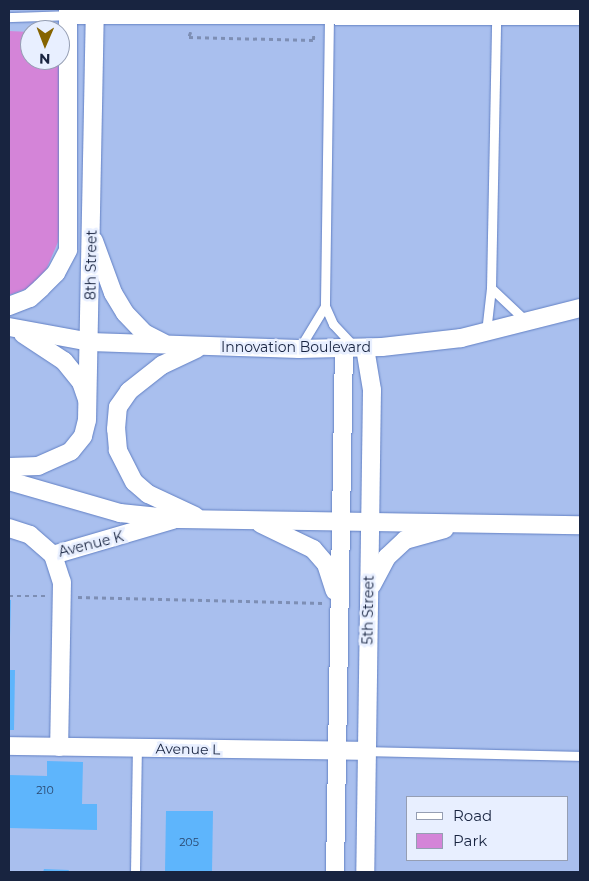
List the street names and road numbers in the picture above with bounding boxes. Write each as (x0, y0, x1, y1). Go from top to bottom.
street label: 8th Street (82, 230, 100, 300)
street label: Innovation Boulevard (221, 339, 371, 355)
street label: Avenue K (57, 528, 125, 560)
street label: 5th Street (359, 575, 377, 645)
street label: Avenue L (155, 740, 221, 758)

